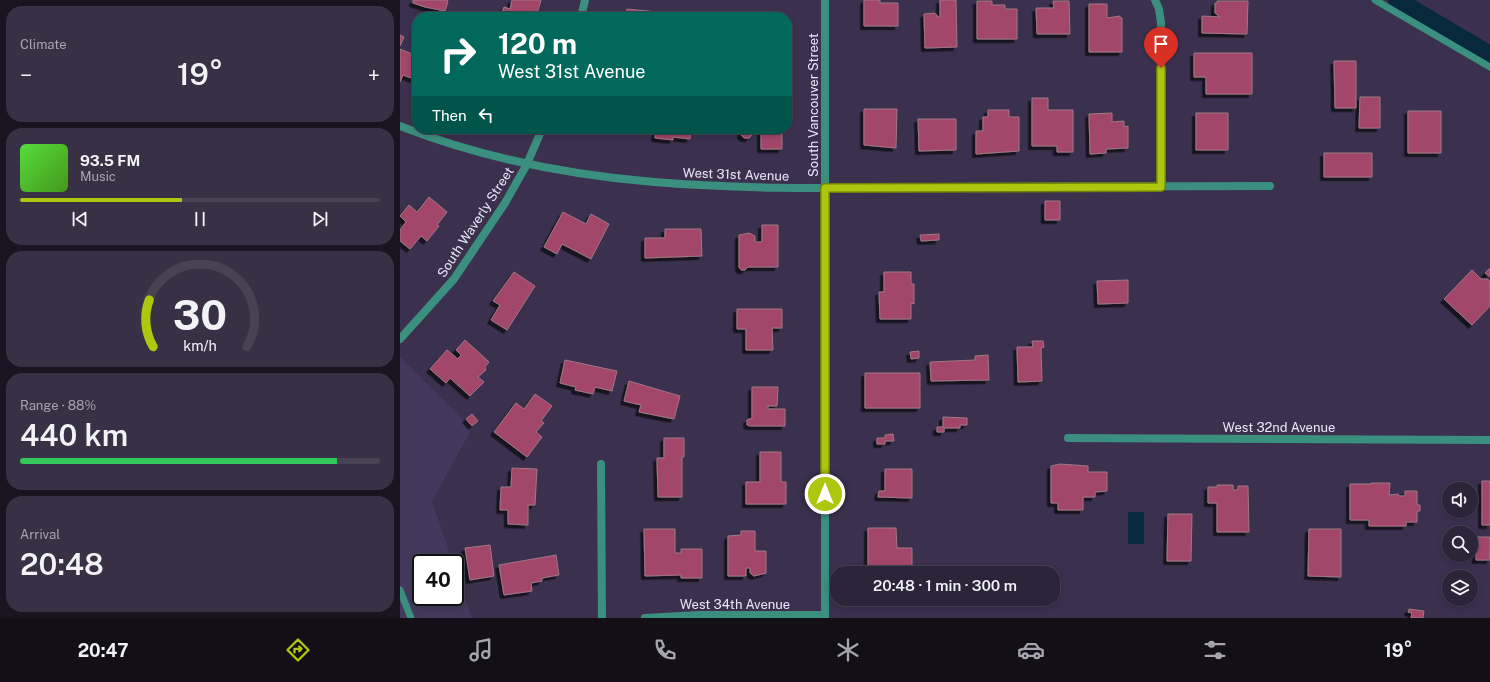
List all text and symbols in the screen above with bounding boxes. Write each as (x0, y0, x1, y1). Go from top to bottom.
text: 120 m (498, 27, 577, 60)
pin (1144, 27, 1178, 68)
icon: right (432, 28, 484, 80)
street label: South Vancouver Street (806, 33, 821, 177)
icon: arrive (1150, 33, 1172, 55)
text: Climate (20, 37, 67, 52)
text: 19° (177, 56, 223, 92)
text: West 31st Avenue (498, 61, 646, 82)
text: − (20, 62, 32, 88)
text: + (368, 62, 380, 88)
icon: left (475, 104, 497, 126)
text: Then (432, 107, 467, 124)
text: 93.5 FM (80, 152, 140, 169)
street label: South Waverly Street (434, 164, 517, 280)
street label: West 31st Avenue (682, 165, 789, 184)
text: Music (80, 169, 116, 184)
icon: previous (69, 208, 91, 230)
icon: pause (189, 208, 211, 230)
icon: next (309, 208, 331, 230)
text: 30 (173, 290, 227, 339)
text: km/h (183, 337, 217, 354)
text: Range · 88% (20, 398, 96, 413)
text: 440 km (20, 417, 128, 453)
street label: West 32nd Avenue (1223, 420, 1335, 435)
position arrow (804, 473, 846, 515)
map controls (1442, 482, 1478, 606)
button: sound (1442, 482, 1478, 518)
button: search (1442, 526, 1478, 562)
text: Arrival (20, 527, 60, 542)
text: 20:48 (20, 546, 104, 582)
speed limit sign: 40 (412, 554, 464, 606)
button: layers (1442, 570, 1478, 606)
text: 20:48 · 1 min · 300 m (873, 577, 1017, 594)
street label: West 34th Avenue (680, 597, 790, 612)
icon: directions (284, 636, 312, 664)
icon: music (467, 636, 495, 664)
icon: phone (651, 636, 679, 664)
icon: climate (834, 636, 862, 664)
icon: car (1017, 636, 1045, 664)
icon: filters (1201, 636, 1229, 664)
text: 20:47 (78, 640, 129, 661)
text: 19° (1384, 640, 1412, 661)

